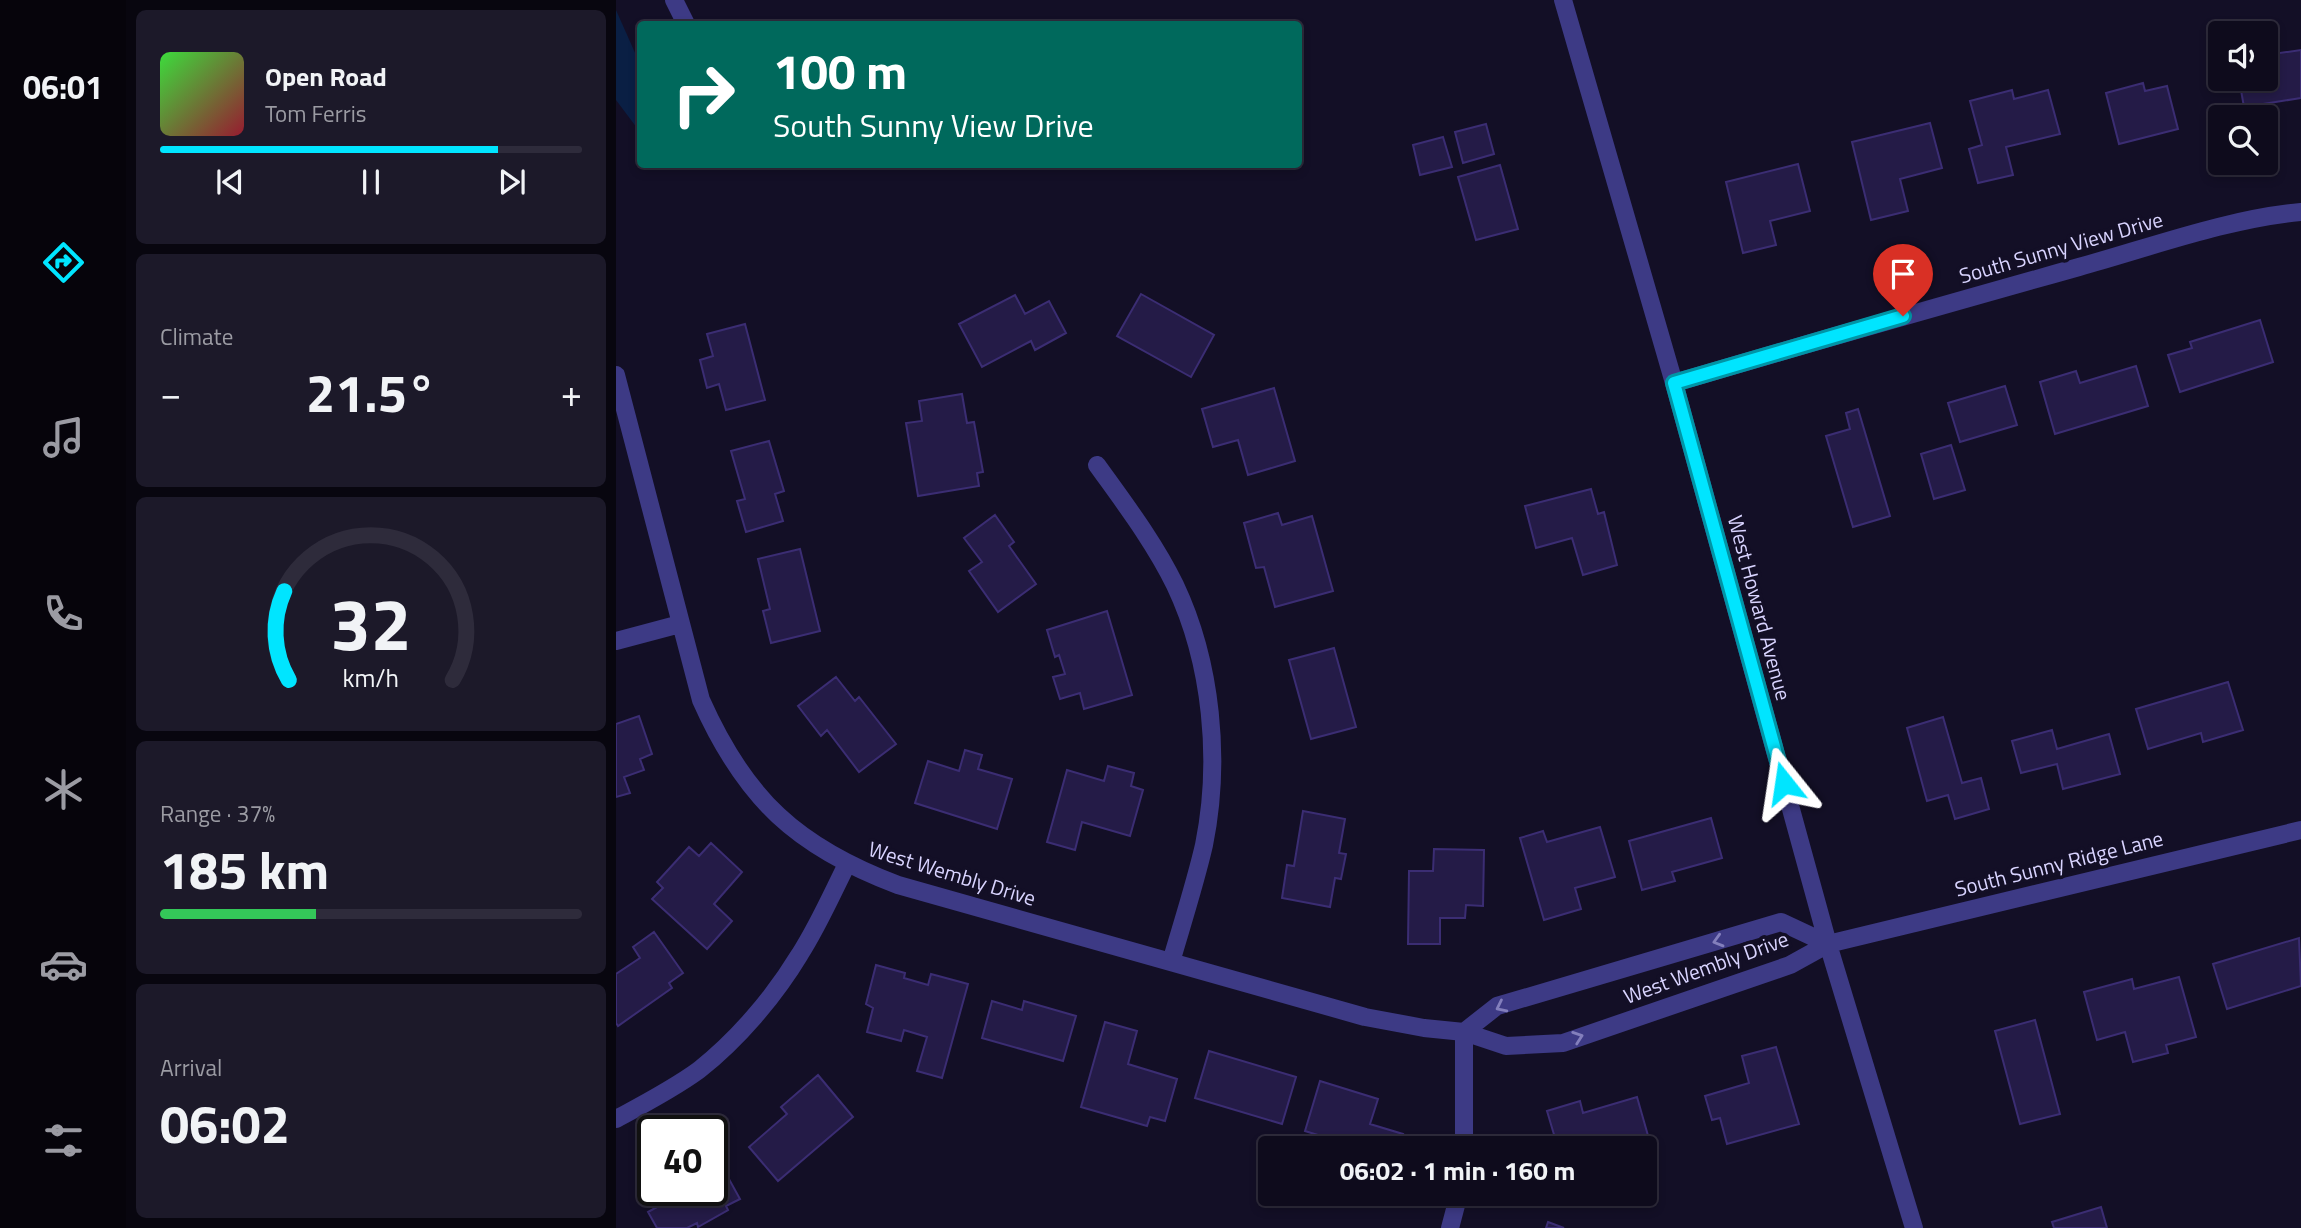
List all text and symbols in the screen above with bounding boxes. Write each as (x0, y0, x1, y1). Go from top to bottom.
map controls (2208, 21, 2278, 175)
button: sound (2208, 21, 2278, 91)
text: 100 m (773, 33, 907, 108)
icon: right (658, 49, 749, 140)
text: Open Road (265, 57, 387, 96)
text: 06:01 (23, 63, 103, 111)
text: Tom Ferris (265, 96, 366, 131)
text: South Sunny View Drive (773, 101, 1094, 149)
button: search (2208, 105, 2278, 175)
icon: previous (211, 163, 249, 201)
icon: pause (352, 163, 390, 201)
icon: next (493, 163, 531, 201)
street label: South Sunny View Drive (1955, 203, 2166, 291)
icon: directions (39, 238, 88, 287)
pin (1873, 244, 1933, 316)
icon: arrive (1884, 255, 1922, 293)
text: Climate (160, 319, 233, 354)
text: 21.5° (306, 353, 436, 432)
text: − (160, 364, 181, 422)
text: + (561, 364, 582, 422)
icon: music (39, 413, 88, 462)
street label: West Howard Avenue (1720, 512, 1800, 704)
text: 32 (330, 568, 412, 678)
icon: phone (39, 589, 88, 638)
text: km/h (343, 659, 399, 697)
position arrow (1747, 746, 1821, 820)
icon: climate (39, 765, 88, 814)
text: Range · 37% (160, 796, 275, 831)
street label: South Sunny Ridge Lane (1951, 822, 2166, 904)
text: 185 km (160, 830, 329, 909)
street label: West Wembly Drive (865, 832, 1040, 914)
street label: West Wembly Drive (1619, 922, 1793, 1012)
one-way arrow (1712, 932, 1724, 947)
icon: car (39, 940, 88, 989)
one-way arrow (1495, 999, 1508, 1012)
one-way arrow (1572, 1031, 1584, 1046)
text: Arrival (160, 1050, 222, 1085)
text: 06:02 (160, 1084, 290, 1163)
speed limit sign: 40 (637, 1115, 728, 1206)
icon: filters (39, 1116, 88, 1165)
text: 06:02 · 1 min · 160 m (1340, 1151, 1575, 1190)

